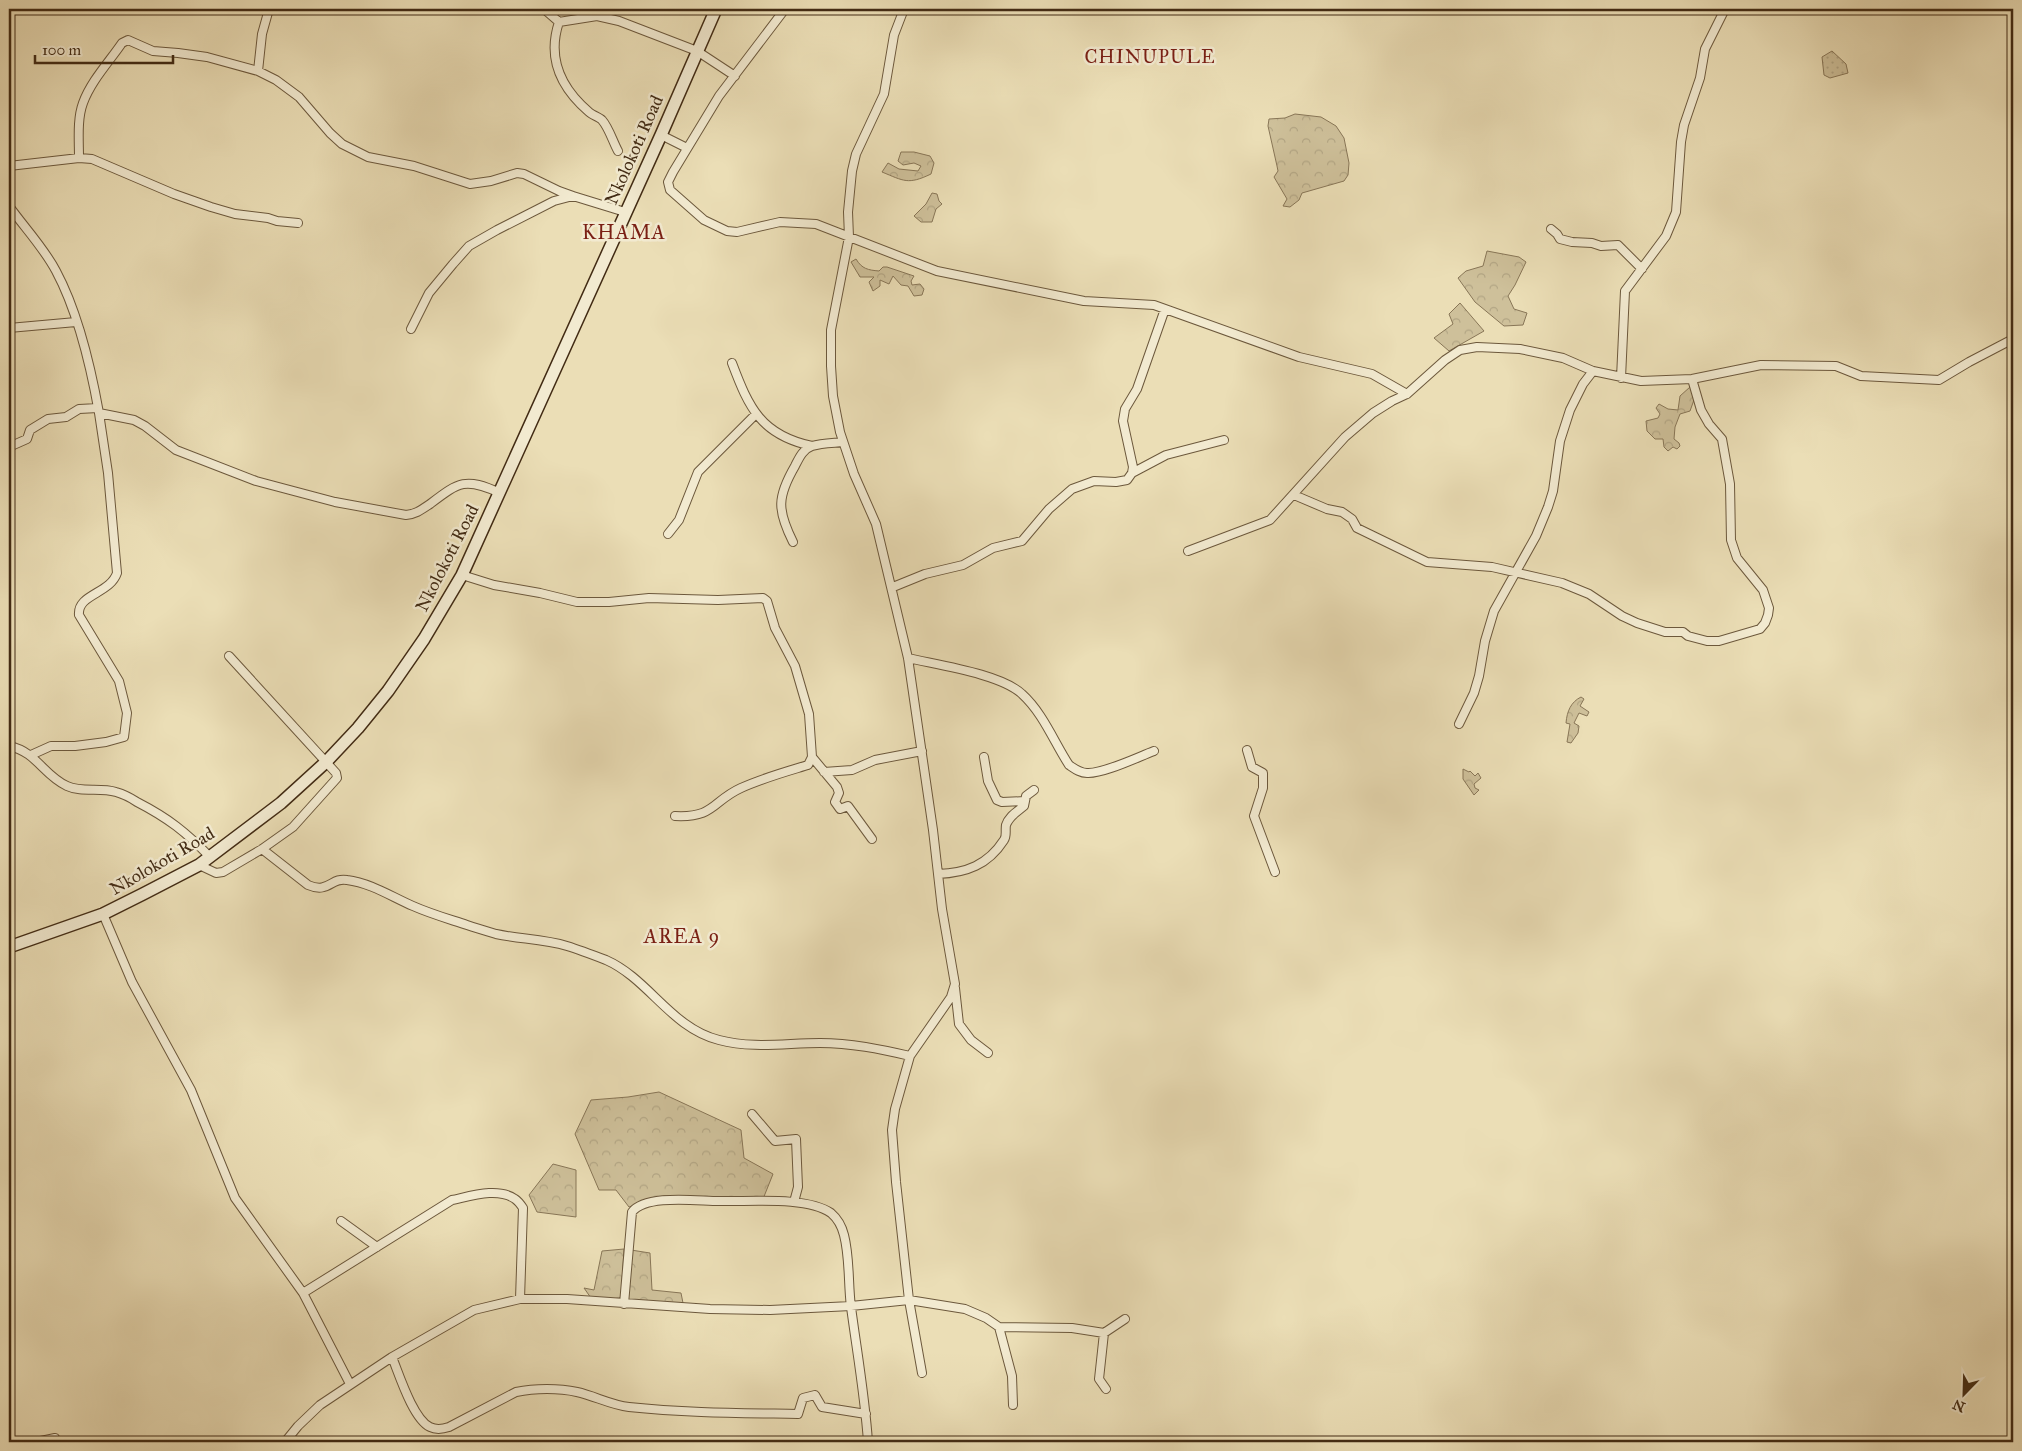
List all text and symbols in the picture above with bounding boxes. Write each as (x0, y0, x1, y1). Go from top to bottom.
scale bar (35, 32, 172, 64)
text: 100 m (42, 41, 82, 59)
district label: CHINUPULE (1084, 45, 1216, 68)
street label: Nkolokoti Road (600, 92, 668, 208)
district label: KHAMA (582, 220, 666, 244)
street label: Nkolokoti Road (411, 501, 483, 615)
street label: Nkolokoti Road (106, 822, 218, 900)
district label: AREA 9 (643, 924, 720, 948)
north arrow (1940, 1368, 1990, 1418)
text: N (1950, 1395, 1968, 1416)

